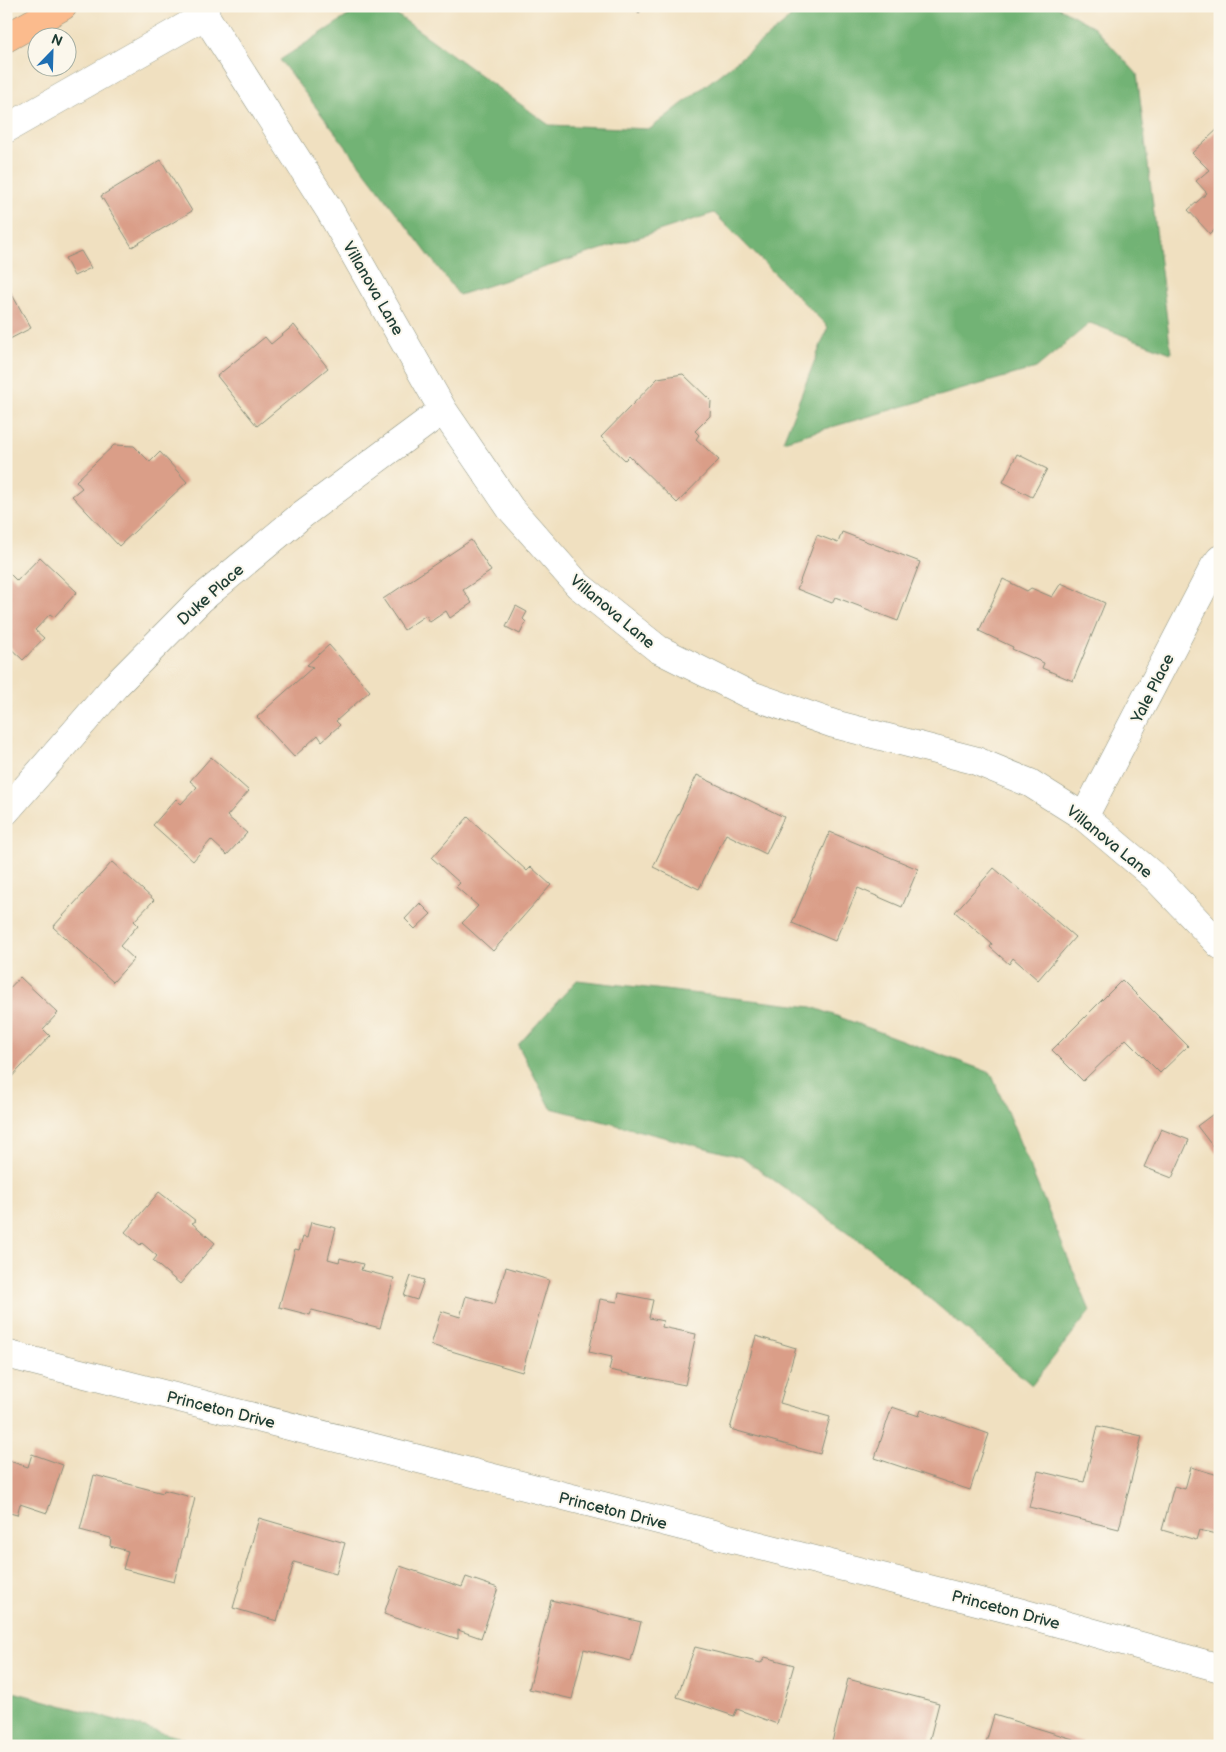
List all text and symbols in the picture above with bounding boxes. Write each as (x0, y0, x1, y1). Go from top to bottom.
north arrow (28, 28, 78, 78)
text: N (49, 31, 65, 50)
street label: Villanova Lane (338, 239, 407, 339)
street label: Duke Place (174, 560, 248, 630)
street label: Villanova Lane (566, 571, 659, 653)
street label: Yale Place (1127, 651, 1179, 727)
street label: Villanova Lane (1062, 802, 1156, 883)
street label: Princeton Drive (164, 1388, 277, 1433)
street label: Princeton Drive (556, 1489, 669, 1534)
street label: Princeton Drive (949, 1587, 1062, 1634)

